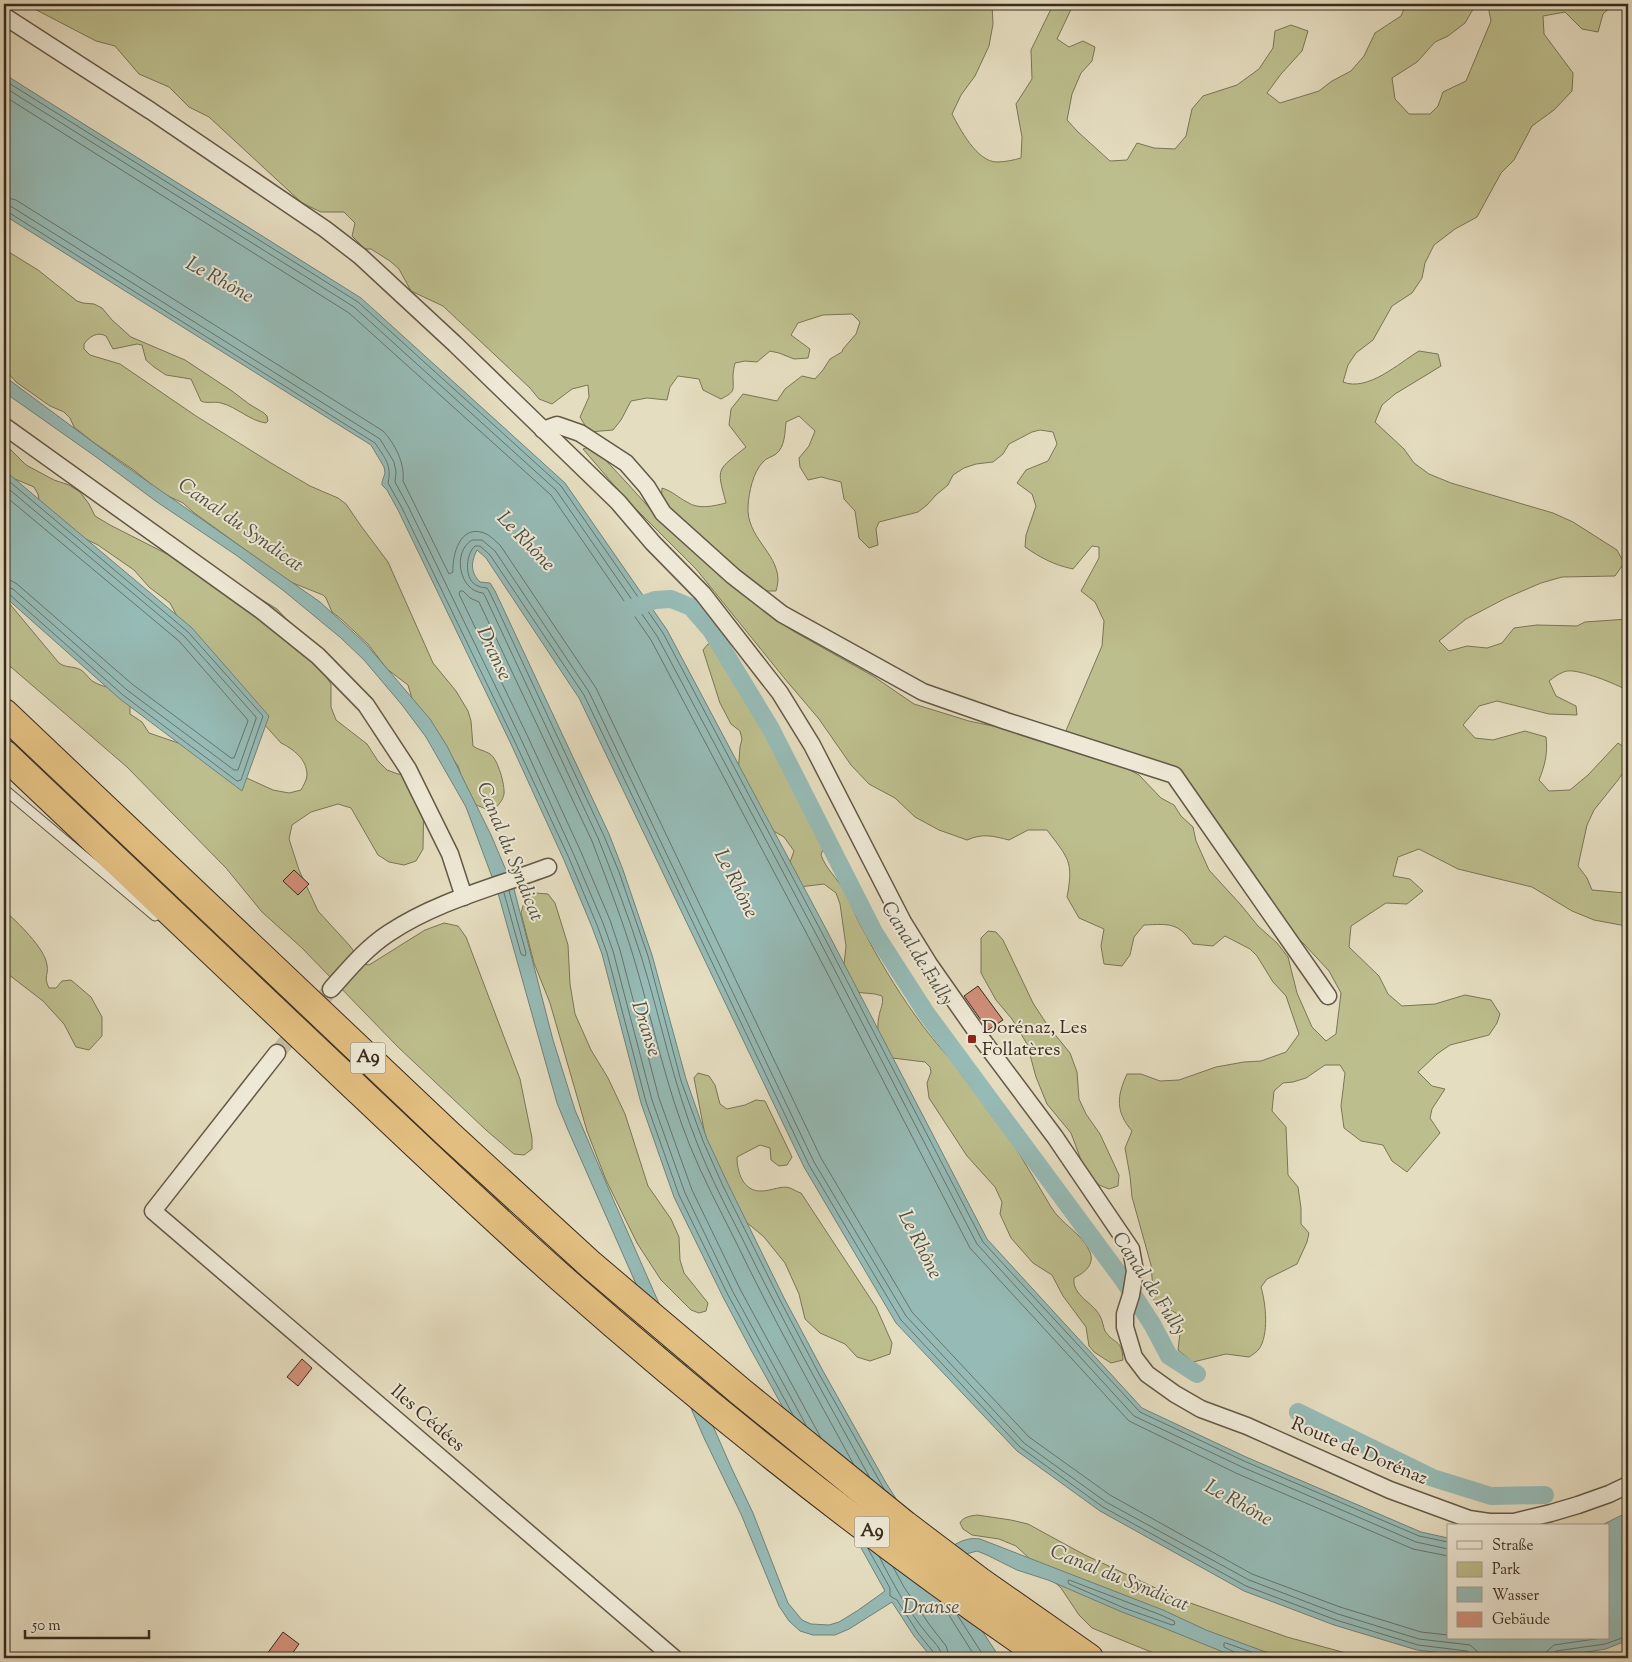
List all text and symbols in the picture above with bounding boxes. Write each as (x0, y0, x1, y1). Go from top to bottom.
water label: Le Rhône (180, 250, 258, 312)
water label: Canal du Syndicat (171, 472, 309, 580)
water label: Le Rhône (489, 505, 561, 579)
water label: Dranse (468, 622, 518, 686)
water label: Canal du Syndicat (468, 778, 550, 926)
water label: Le Rhône (705, 845, 765, 923)
water label: Canal de Fully (872, 896, 960, 1012)
water label: Dranse (622, 998, 668, 1060)
place label: Dorénaz, Les Follatères (982, 1015, 1087, 1064)
marker: Dorénaz, Les Follatères (966, 1033, 978, 1045)
road number: A9 (350, 1042, 386, 1074)
water label: Le Rhône (889, 1206, 949, 1284)
water label: Canal de Fully (1104, 1227, 1192, 1341)
street label: Iles Cédées (384, 1379, 470, 1459)
street label: Route de Dorénaz (1287, 1411, 1431, 1493)
water label: Le Rhône (1199, 1473, 1277, 1535)
road number: A9 (854, 1516, 890, 1548)
legend (1447, 1524, 1610, 1640)
text: Straße (1492, 1536, 1534, 1557)
water label: Canal du Syndicat (1045, 1538, 1193, 1620)
text: Park (1492, 1560, 1521, 1581)
text: Wasser (1492, 1586, 1539, 1607)
water label: Dranse (903, 1594, 959, 1623)
scale bar (25, 1607, 149, 1639)
text: Gebäude (1492, 1610, 1550, 1631)
text: 50 m (31, 1616, 61, 1637)

